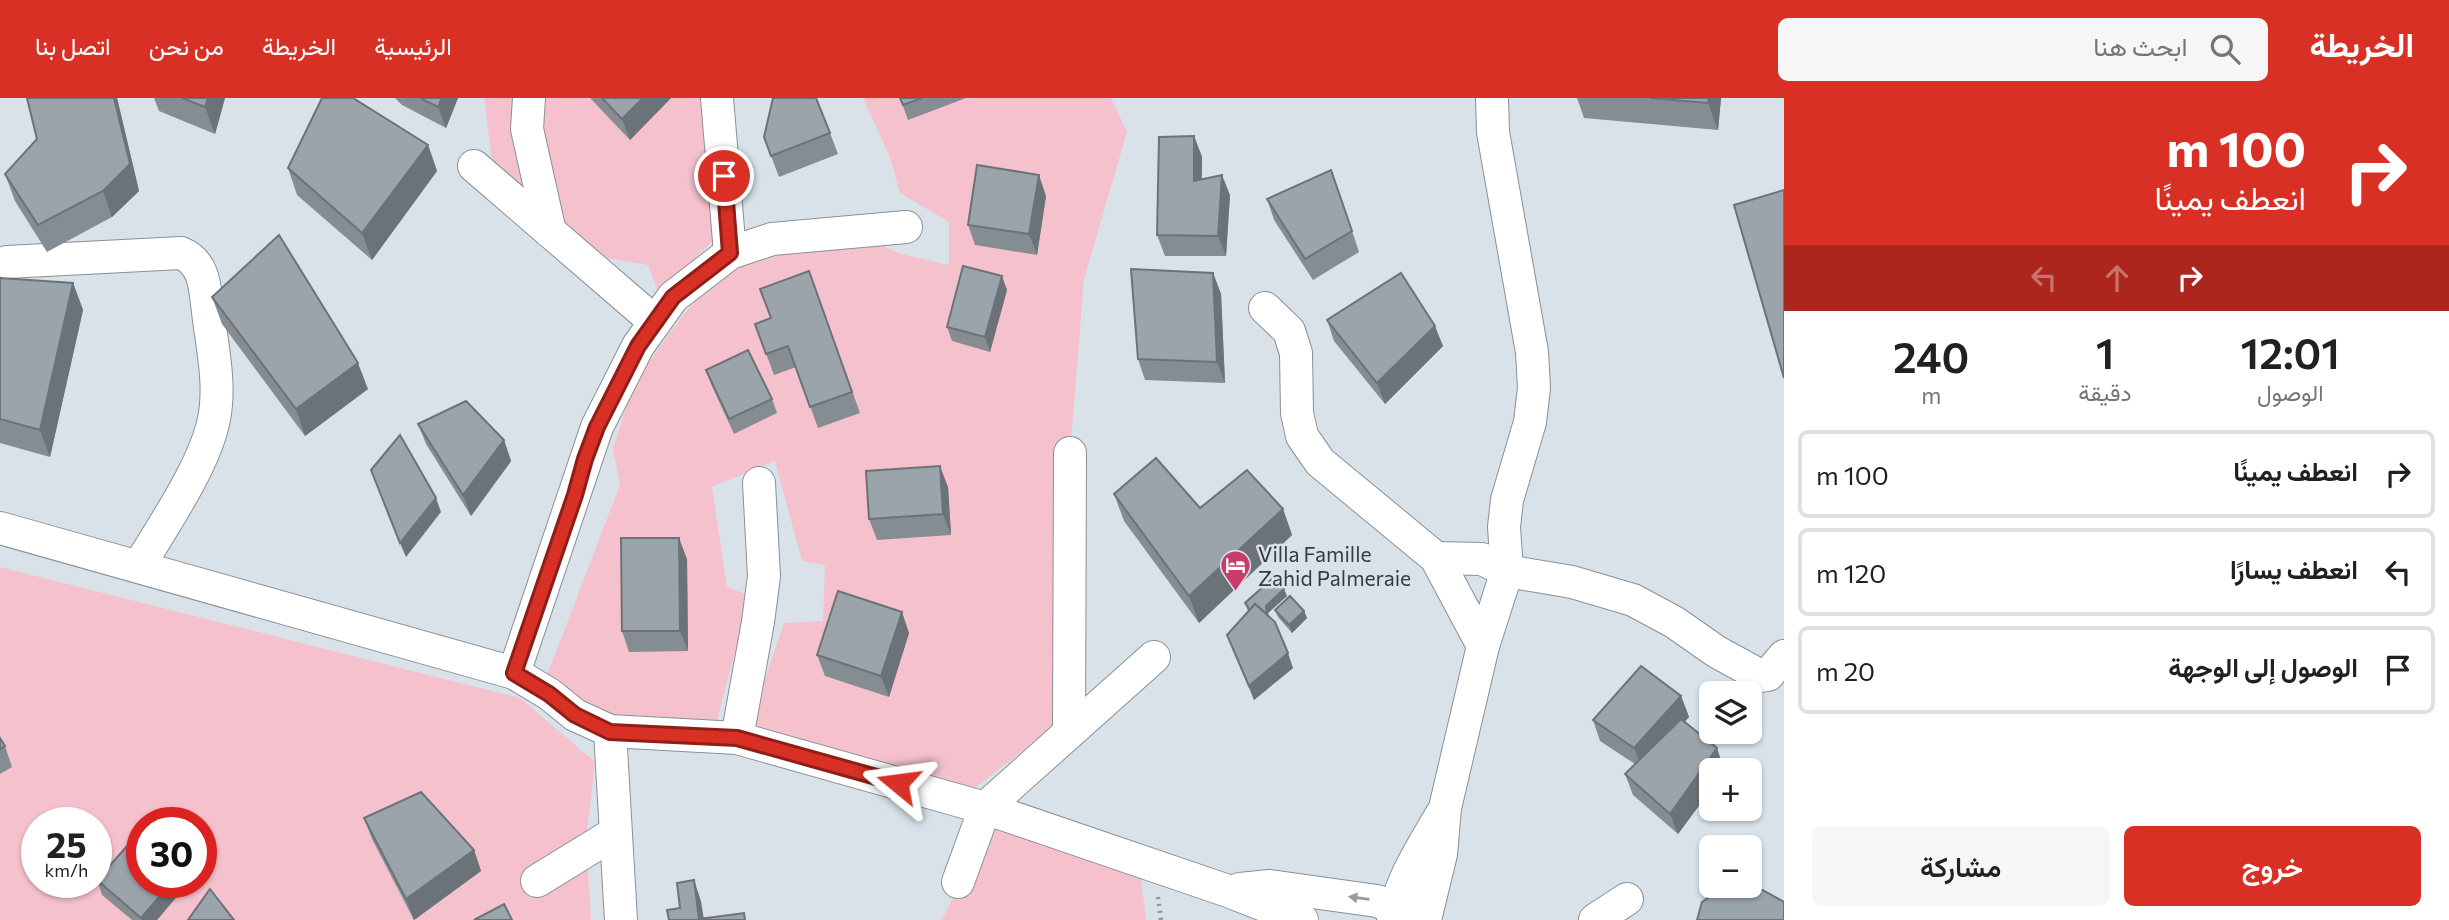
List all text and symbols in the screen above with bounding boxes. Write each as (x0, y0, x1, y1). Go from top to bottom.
search box (1778, 18, 2268, 81)
text: الخريطة (2310, 23, 2414, 64)
text: ابحث هنا (2093, 30, 2188, 61)
icon: search (2206, 30, 2244, 68)
text: اتصل بنا (35, 31, 111, 60)
text: من نحن (149, 31, 224, 60)
text: الخريطة (262, 31, 336, 60)
text: الرئيسية (374, 31, 452, 60)
text: 100 m (2167, 117, 2306, 177)
icon: right (2330, 126, 2421, 217)
pin (694, 146, 754, 206)
icon: arrive (705, 157, 743, 195)
text: انعطف يمينًا (2155, 177, 2306, 217)
icon: left (2025, 259, 2063, 297)
icon: ahead (2098, 259, 2136, 297)
icon: right (2171, 259, 2209, 297)
text: 1 (2096, 326, 2114, 378)
text: 12:01 (2241, 326, 2340, 378)
text: 240 (1893, 330, 1969, 382)
text: دقيقة (2078, 378, 2132, 406)
text: الوصول (2257, 378, 2323, 406)
text: m (1921, 381, 1941, 409)
text: انعطف يمينًا (2233, 455, 2358, 486)
icon: right (2379, 455, 2417, 493)
text: 100 m (1816, 459, 1889, 490)
place label: Villa Famille Zahid Palmeraie (1258, 541, 1411, 590)
hotel icon: Villa Famille Zahid Palmeraie (1218, 548, 1252, 592)
text: انعطف يسارًا (2230, 553, 2358, 584)
icon: left (2379, 553, 2417, 591)
text: 120 m (1816, 557, 1886, 588)
text: الوصول إلى الوجهة (2168, 651, 2358, 682)
icon: arrive (2379, 651, 2417, 689)
text: 20 m (1816, 655, 1875, 686)
map controls (1699, 681, 1762, 898)
button: layers (1699, 681, 1762, 744)
position arrow (861, 746, 935, 820)
button: + (1699, 758, 1762, 821)
speed limit sign: 30 (126, 807, 217, 898)
text: 25 (46, 822, 87, 865)
button: مشاركة (1812, 826, 2110, 906)
button: خروج (2124, 826, 2421, 906)
button: − (1699, 835, 1762, 898)
text: km/h (45, 859, 88, 881)
one-way arrow (1348, 893, 1370, 904)

